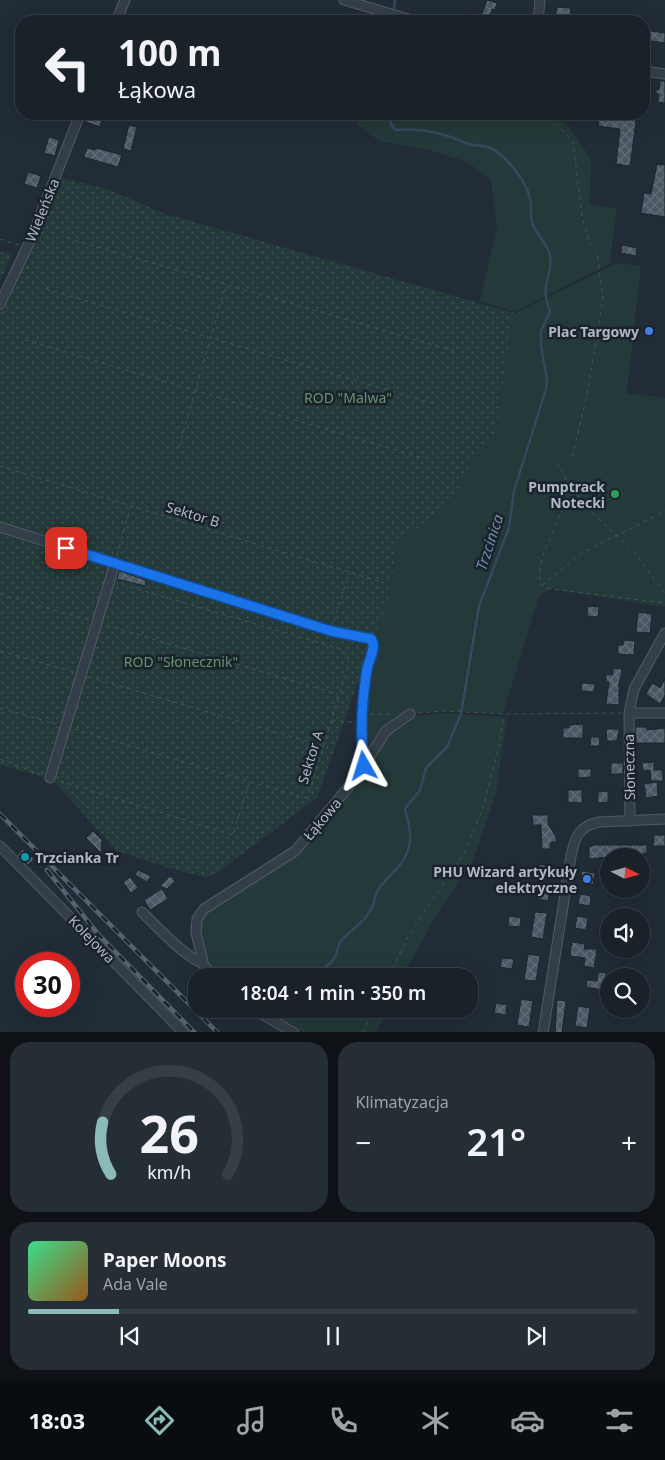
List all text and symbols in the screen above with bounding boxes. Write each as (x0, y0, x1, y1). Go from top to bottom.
text: 100 m (118, 29, 221, 76)
icon: left (35, 35, 100, 100)
text: Łąkowa (118, 74, 196, 104)
street label: Wieleńska (21, 176, 63, 244)
place label: Plac Targowy (548, 322, 639, 341)
marker: Plac Targowy (643, 325, 655, 337)
park label: ROD "Malwa" (304, 388, 392, 407)
place label: Pumptrack Notecki (528, 477, 605, 512)
marker: Pumptrack Notecki (609, 488, 621, 500)
street label: Sektor B (164, 497, 222, 531)
water label: Trzcinica (471, 511, 508, 573)
pin (45, 527, 87, 569)
icon: arrive (52, 534, 80, 562)
park label: ROD "Słonecznik" (124, 652, 238, 671)
street label: Sektor A (293, 728, 327, 786)
street label: Słoneczna (619, 734, 639, 800)
position arrow (337, 739, 389, 791)
street label: Łąkowa (299, 794, 345, 844)
place label: Trzcianka Tr (35, 848, 120, 867)
north arrow (600, 848, 650, 898)
map controls (600, 848, 650, 1018)
marker: Trzcianka Tr (19, 851, 31, 863)
place label: PHU Wizard artykuły elektryczne (433, 862, 577, 897)
marker: PHU Wizard artykuły elektryczne (581, 873, 593, 885)
button: sound (600, 908, 650, 958)
street label: Kolejowa (65, 911, 119, 967)
speed limit sign: 30 (15, 952, 80, 1017)
button: search (600, 968, 650, 1018)
text: 18:04 · 1 min · 350 m (240, 980, 426, 1006)
text: Klimatyzacja (356, 1091, 449, 1113)
text: 26 (139, 1097, 199, 1168)
text: 21° (466, 1115, 526, 1167)
text: − (356, 1123, 372, 1161)
text: + (621, 1123, 637, 1161)
text: km/h (147, 1160, 191, 1184)
text: Paper Moons (103, 1247, 227, 1273)
text: Ada Vale (103, 1273, 168, 1295)
icon: previous (116, 1322, 144, 1350)
icon: pause (319, 1322, 347, 1350)
icon: next (522, 1322, 550, 1350)
icon: directions (142, 1403, 177, 1438)
icon: music (234, 1403, 269, 1438)
icon: phone (326, 1403, 361, 1438)
icon: climate (418, 1403, 453, 1438)
icon: car (510, 1403, 545, 1438)
icon: filters (602, 1403, 637, 1438)
text: 18:03 (28, 1405, 85, 1435)

